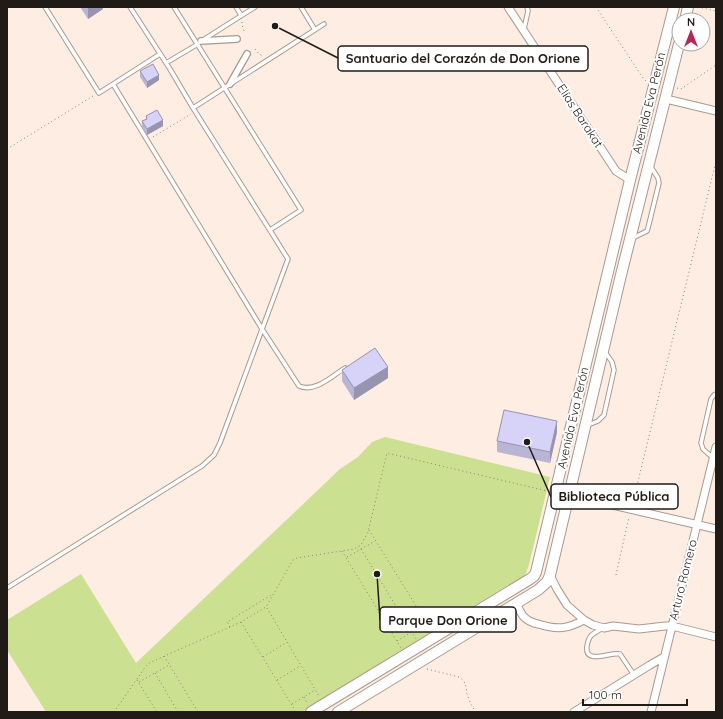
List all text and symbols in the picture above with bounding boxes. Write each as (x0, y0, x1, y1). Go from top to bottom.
north arrow (671, 12, 711, 52)
text: N (687, 15, 695, 29)
callout: Santuario del Corazón de Don Orione (338, 46, 588, 71)
text: Santuario del Corazón de Don Orione (346, 50, 581, 66)
street label: Avenida Eva Perón (629, 51, 668, 155)
street label: Elías Barakat (554, 81, 607, 150)
street label: Avenida Eva Perón (554, 366, 592, 470)
callout: Biblioteca Pública (551, 484, 678, 509)
text: Biblioteca Pública (559, 488, 670, 504)
street label: Arturo Romero (665, 538, 700, 622)
callout: Parque Don Orione (380, 607, 516, 632)
text: Parque Don Orione (388, 612, 508, 628)
scale bar (583, 681, 687, 707)
text: 100 m (589, 687, 622, 702)

